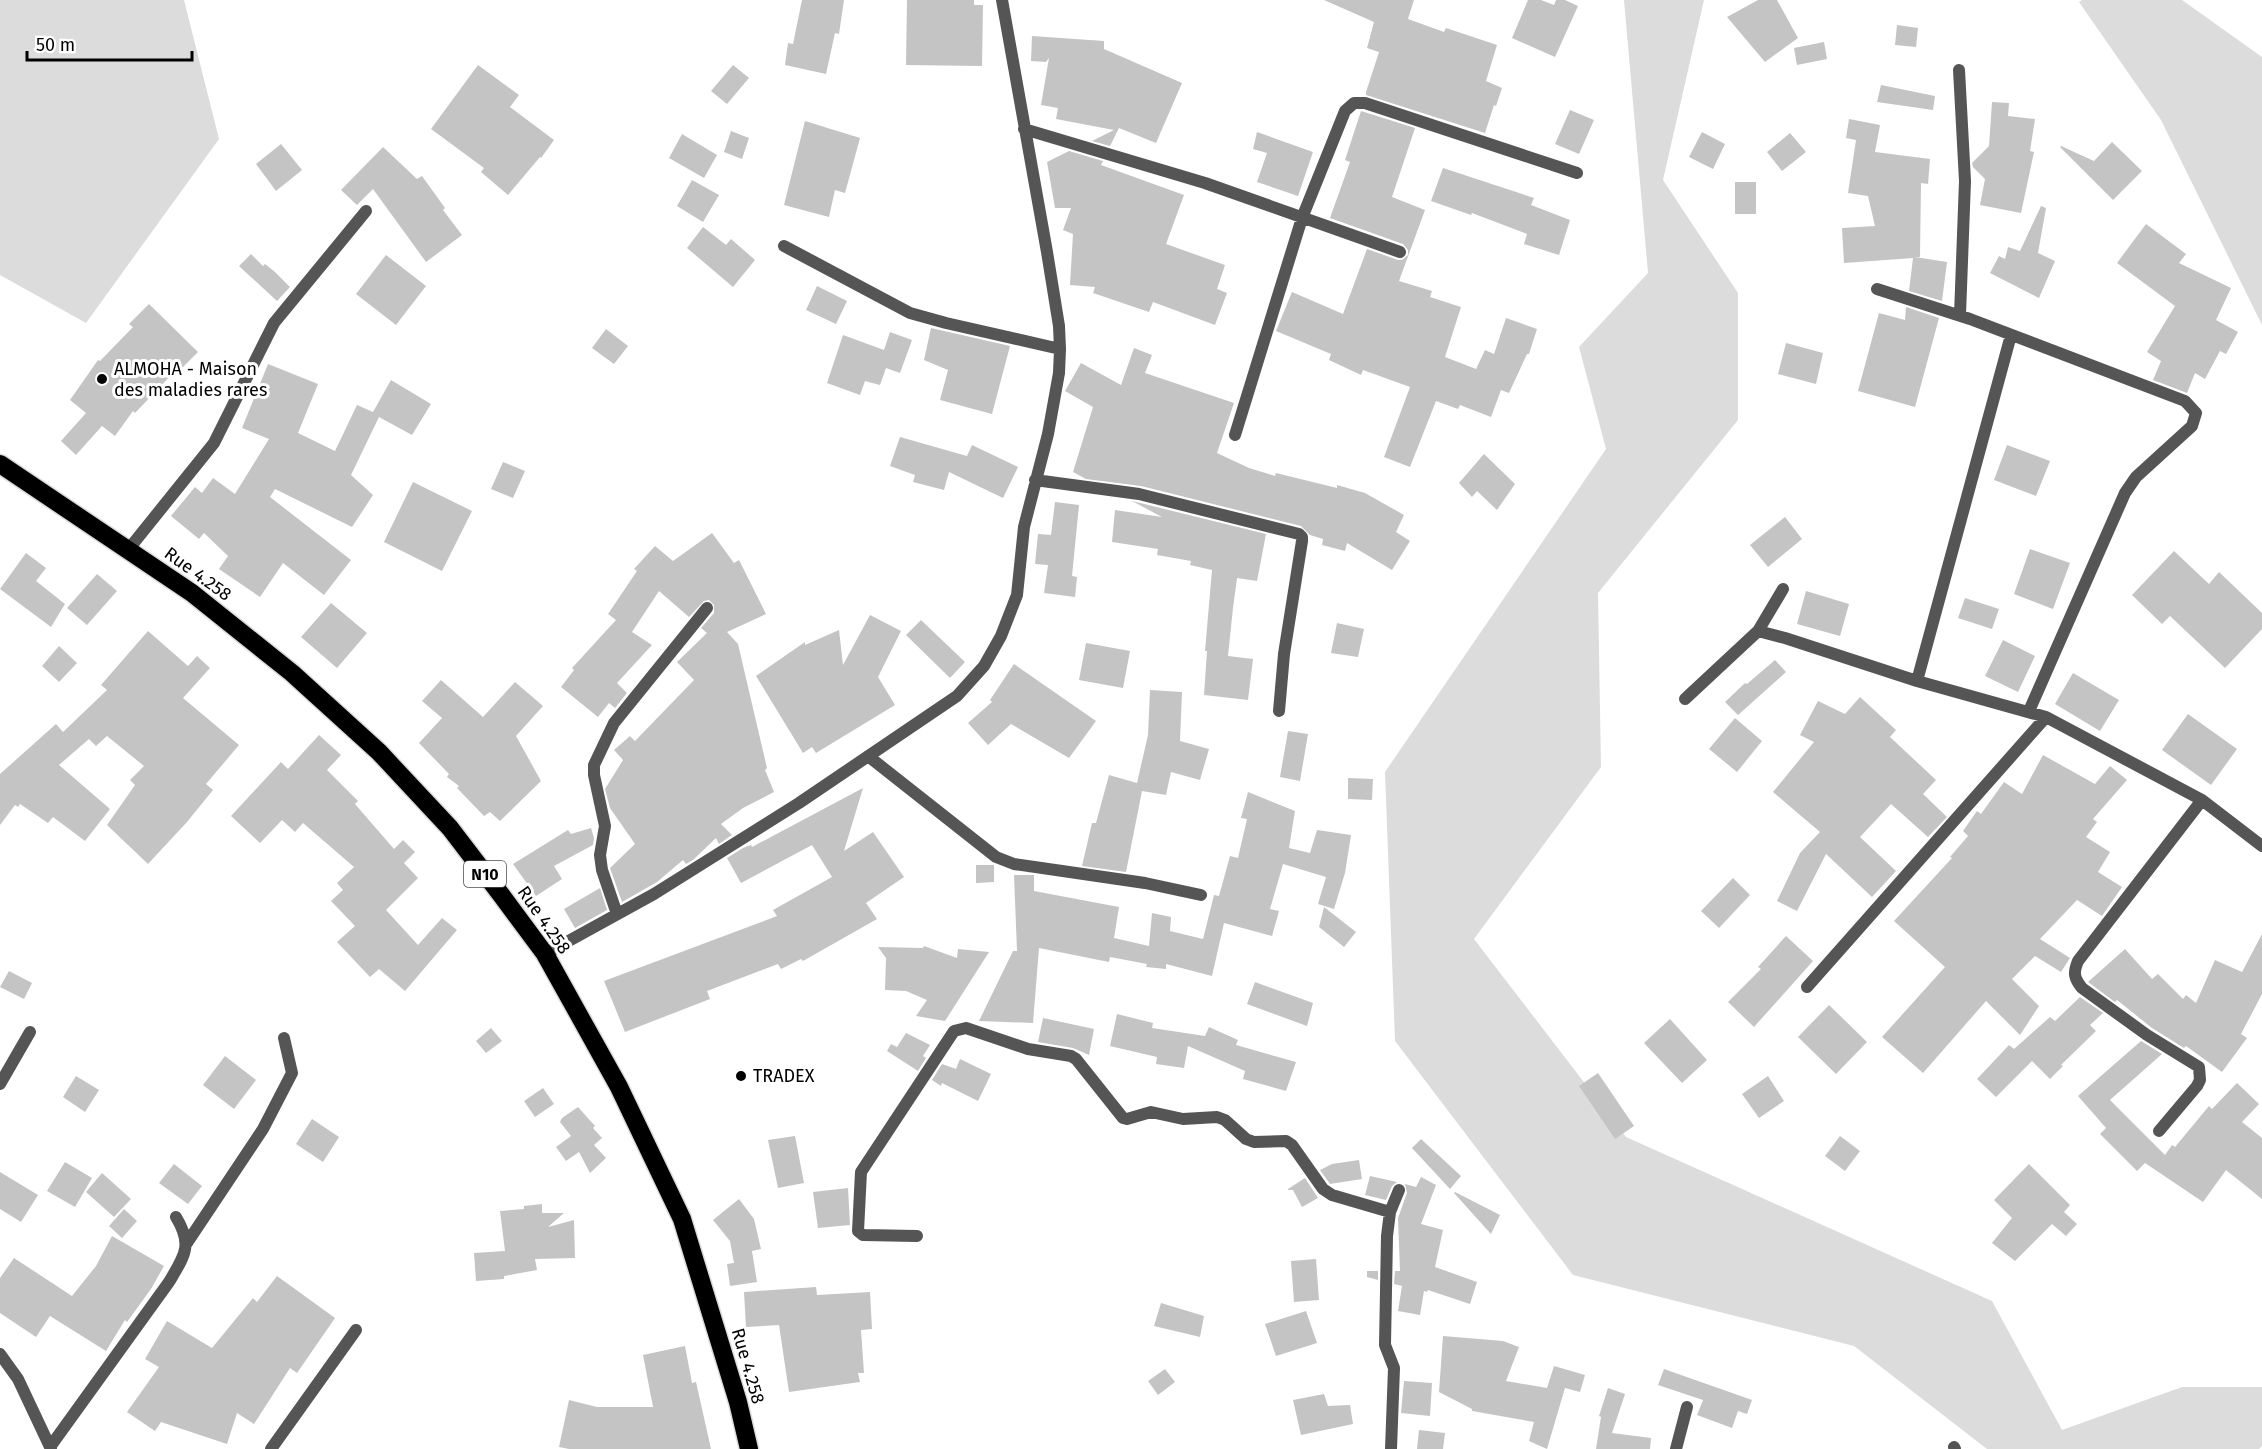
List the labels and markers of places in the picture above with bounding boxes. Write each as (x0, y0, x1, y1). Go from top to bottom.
place label: ALMOHA - Maison des maladies rares (114, 358, 267, 401)
marker: ALMOHA - Maison des maladies rares (95, 372, 109, 386)
place label: TRADEX (753, 1065, 815, 1087)
marker: TRADEX (734, 1069, 748, 1083)

